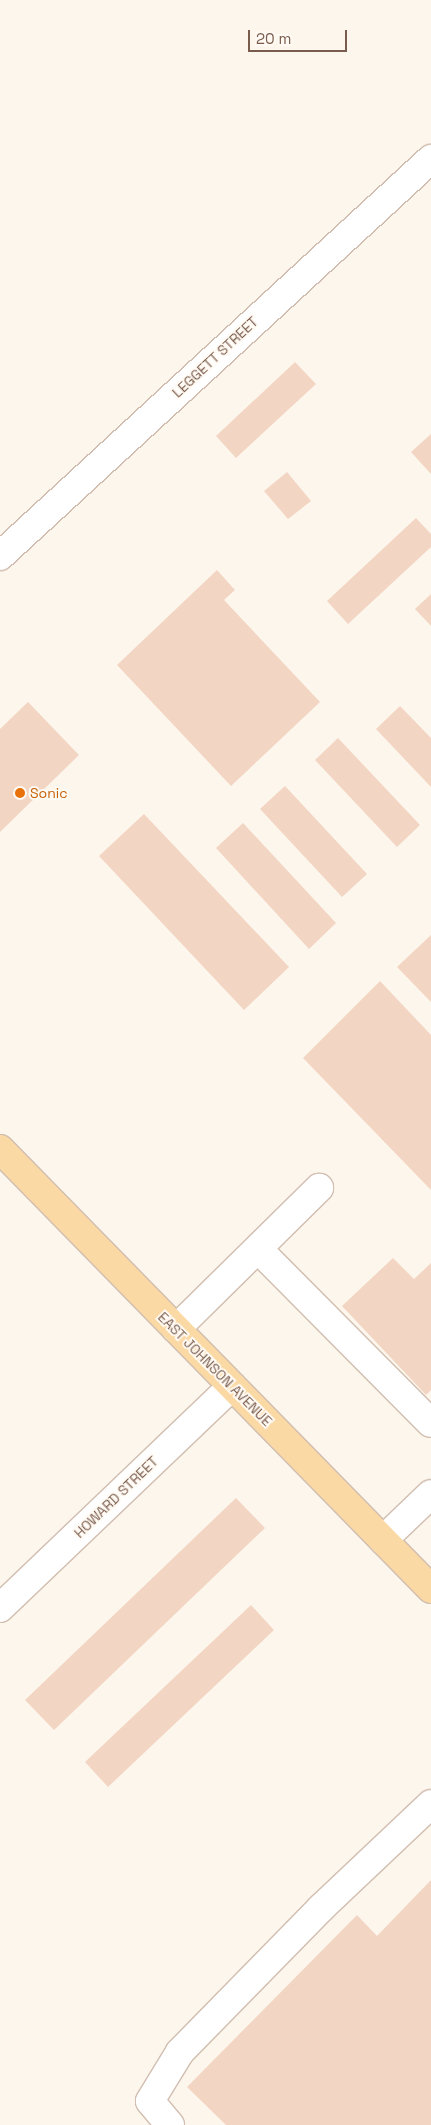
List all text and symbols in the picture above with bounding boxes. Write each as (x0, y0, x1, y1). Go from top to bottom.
scale bar (251, 20, 350, 52)
text: 20 m (256, 29, 291, 48)
street label: LEGGETT STREET (169, 313, 261, 401)
place label: Sonic (30, 785, 68, 801)
marker: Sonic (14, 787, 26, 799)
street label: EAST JOHNSON AVENUE (154, 1308, 276, 1430)
street label: HOWARD STREET (71, 1453, 161, 1541)

